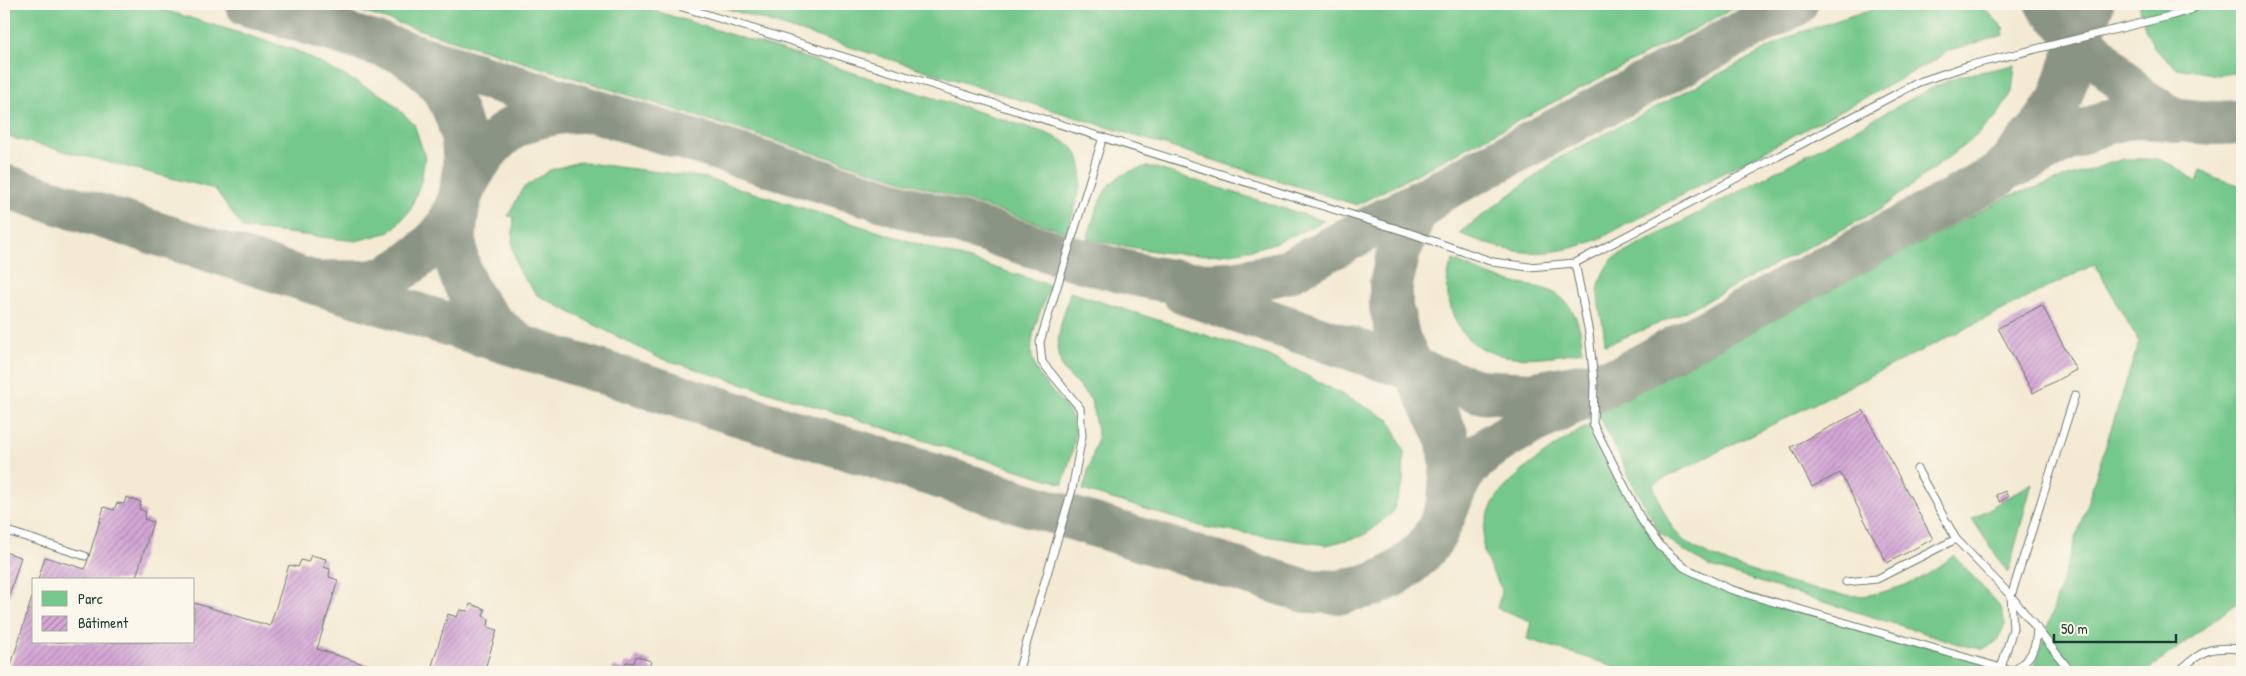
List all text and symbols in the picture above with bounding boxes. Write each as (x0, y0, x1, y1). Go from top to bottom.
legend (32, 578, 195, 644)
text: Parc (78, 588, 103, 609)
scale bar (2054, 611, 2176, 643)
text: Bâtiment (78, 612, 129, 633)
text: 50 m (2061, 618, 2088, 639)

